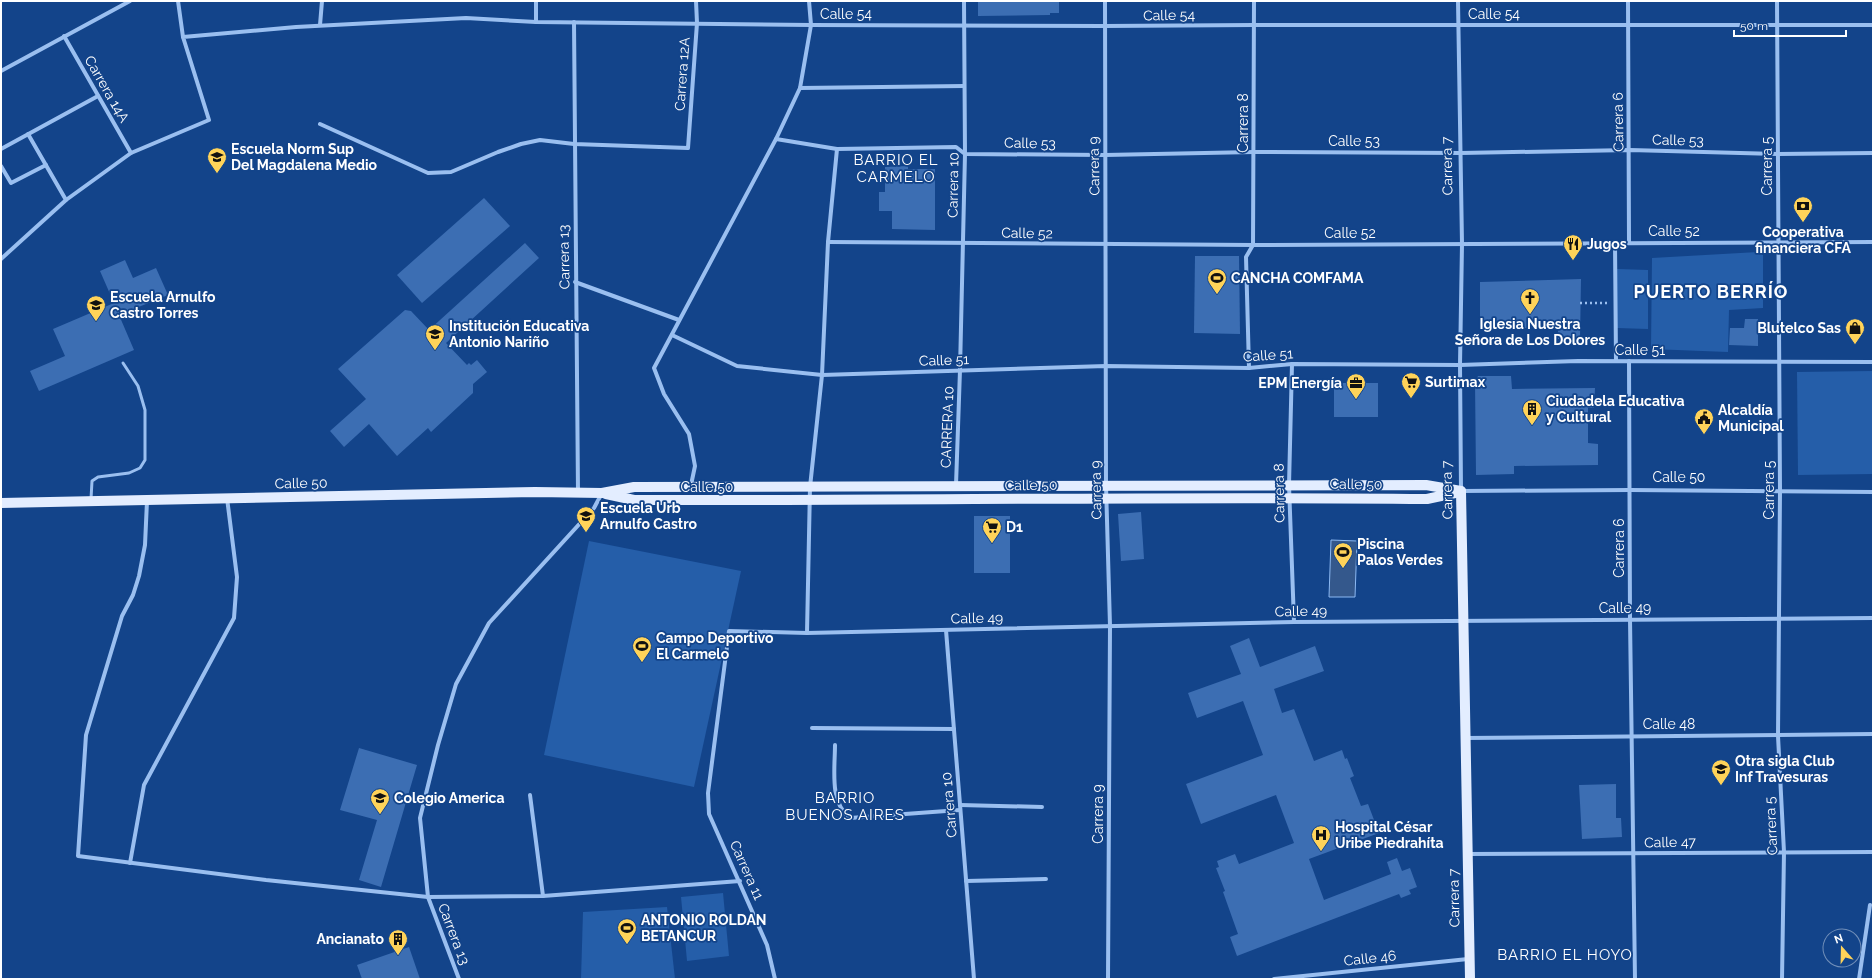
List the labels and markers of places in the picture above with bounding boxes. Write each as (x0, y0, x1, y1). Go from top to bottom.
place label: Escuela Norm Sup Del Magdalena Medio (231, 141, 377, 173)
school or university icon: Escuela Norm Sup Del Magdalena Medio (206, 146, 228, 174)
bank icon: Cooperativa financiera CFA (1792, 195, 1814, 223)
place label: Cooperativa financiera CFA (1755, 224, 1852, 256)
restaurant icon: Jugos (1562, 233, 1584, 261)
place label: Jugos (1587, 236, 1627, 252)
sports icon: CANCHA COMFAMA (1206, 267, 1228, 295)
place label: CANCHA COMFAMA (1231, 270, 1364, 286)
church icon: Iglesia Nuestra Señora de Los Dolores (1519, 287, 1541, 315)
place label: Escuela Arnulfo Castro Torres (110, 289, 216, 321)
school or university icon: Escuela Arnulfo Castro Torres (85, 294, 107, 322)
place label: Iglesia Nuestra Señora de Los Dolores (1455, 316, 1605, 348)
shop icon: Blutelco Sas (1844, 317, 1866, 345)
place label: Institución Educativa Antonio Nariño (449, 318, 589, 350)
place label: Blutelco Sas (1757, 320, 1841, 336)
school or university icon: Institución Educativa Antonio Nariño (424, 323, 446, 351)
supermarket icon: Surtimax (1400, 371, 1422, 399)
office icon: EPM Energía (1345, 372, 1367, 400)
place label: Surtimax (1425, 374, 1486, 390)
place label: EPM Energía (1258, 375, 1342, 391)
place label: Ciudadela Educativa y Cultural (1546, 393, 1684, 425)
building icon: Ciudadela Educativa y Cultural (1521, 398, 1543, 426)
place label: Alcaldía Municipal (1718, 402, 1784, 434)
public building icon: Alcaldía Municipal (1693, 407, 1715, 435)
place label: Escuela Urb Arnulfo Castro (600, 500, 697, 532)
school or university icon: Escuela Urb Arnulfo Castro (575, 505, 597, 533)
supermarket icon: D1 (981, 516, 1003, 544)
place label: D1 (1006, 519, 1023, 535)
place label: Piscina Palos Verdes (1357, 536, 1443, 568)
sports icon: Piscina Palos Verdes (1332, 541, 1354, 569)
place label: Campo Deportivo El Carmelo (656, 630, 774, 662)
sports icon: Campo Deportivo El Carmelo (631, 635, 653, 663)
place label: Otra sigla Club Inf Travesuras (1735, 753, 1835, 785)
school or university icon: Otra sigla Club Inf Travesuras (1710, 758, 1732, 786)
school or university icon: Colegio America (369, 787, 391, 815)
place label: Colegio America (394, 790, 505, 806)
place label: Hospital César Uribe Piedrahíta (1335, 819, 1444, 851)
hospital icon: Hospital César Uribe Piedrahíta (1310, 824, 1332, 852)
place label: ANTONIO ROLDAN BETANCUR (641, 912, 767, 944)
sports icon: ANTONIO ROLDAN BETANCUR (616, 917, 638, 945)
building icon: Ancianato (387, 928, 409, 956)
place label: Ancianato (316, 931, 385, 947)

